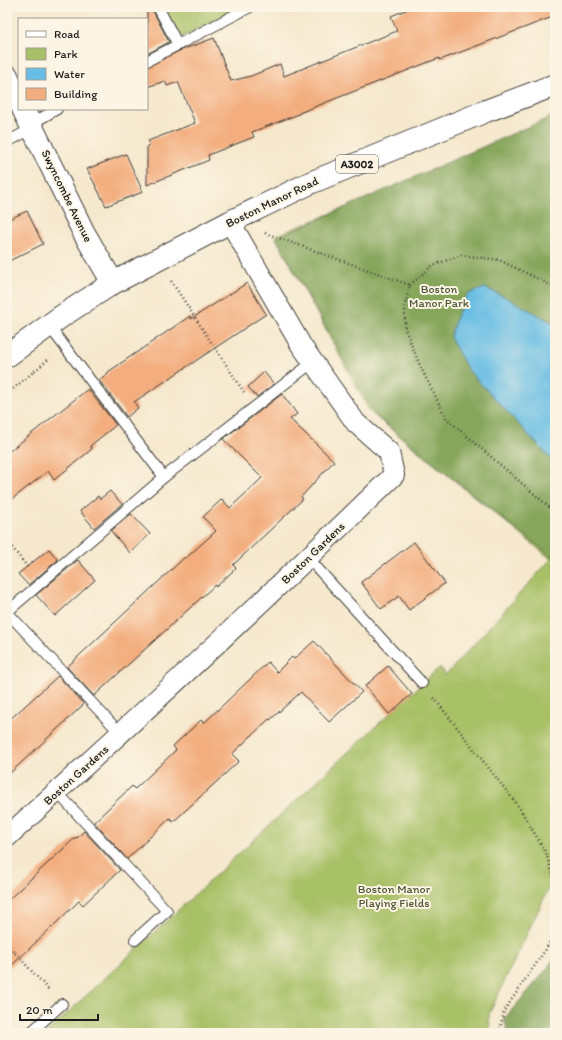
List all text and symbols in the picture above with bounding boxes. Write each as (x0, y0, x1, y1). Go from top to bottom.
legend (18, 18, 148, 110)
text: Road (54, 27, 80, 41)
text: Park (54, 47, 78, 61)
text: Water (54, 67, 85, 81)
text: Building (54, 87, 98, 101)
street label: Swyncombe Avenue (39, 148, 96, 245)
road number: A3002 (336, 155, 378, 173)
street label: Boston Manor Road (223, 173, 321, 231)
park label: Boston Manor Park (409, 282, 470, 310)
street label: Boston Gardens (278, 519, 348, 587)
street label: Boston Gardens (41, 742, 111, 808)
park label: Boston Manor Playing Fields (358, 882, 431, 910)
scale bar (20, 996, 98, 1022)
text: 20 m (26, 1003, 53, 1017)

